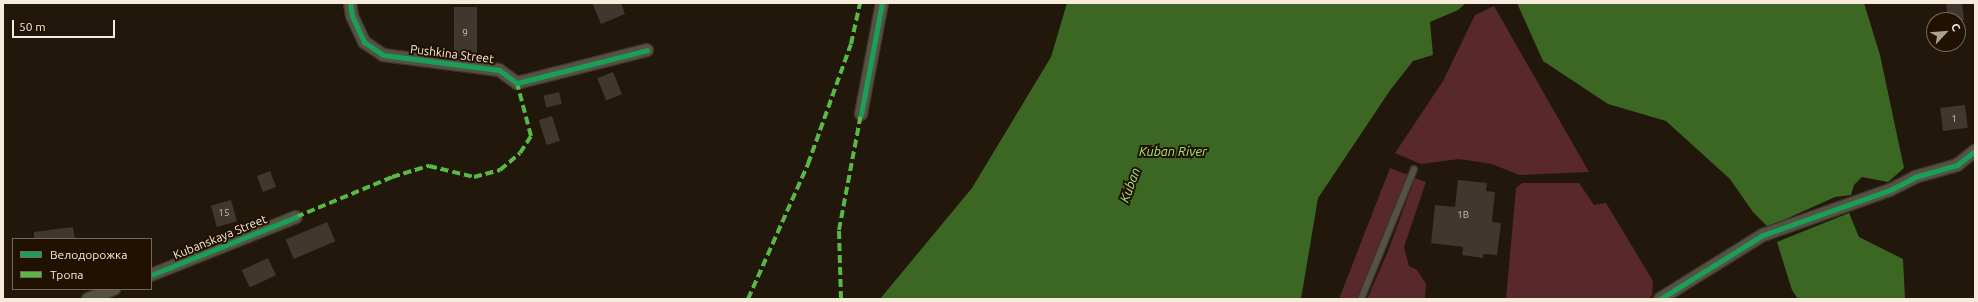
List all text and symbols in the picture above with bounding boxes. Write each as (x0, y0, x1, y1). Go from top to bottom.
scale bar (14, 12, 117, 38)
north arrow (1926, 12, 1966, 52)
text: 50 m (19, 20, 46, 33)
text: С (1949, 21, 1963, 33)
house number: 9 (462, 27, 468, 39)
street label: Pushkina Street (409, 42, 495, 66)
house number: 1 (1951, 113, 1957, 125)
water label: Kuban River (1139, 143, 1207, 159)
water label: Kuban (1117, 165, 1143, 205)
house number: 15 (218, 207, 230, 219)
house number: 1В (1457, 209, 1469, 221)
street label: Kubanskaya Street (171, 212, 269, 262)
legend (12, 238, 152, 290)
text: Велодорожка (50, 248, 127, 261)
text: Тропа (50, 268, 83, 281)

